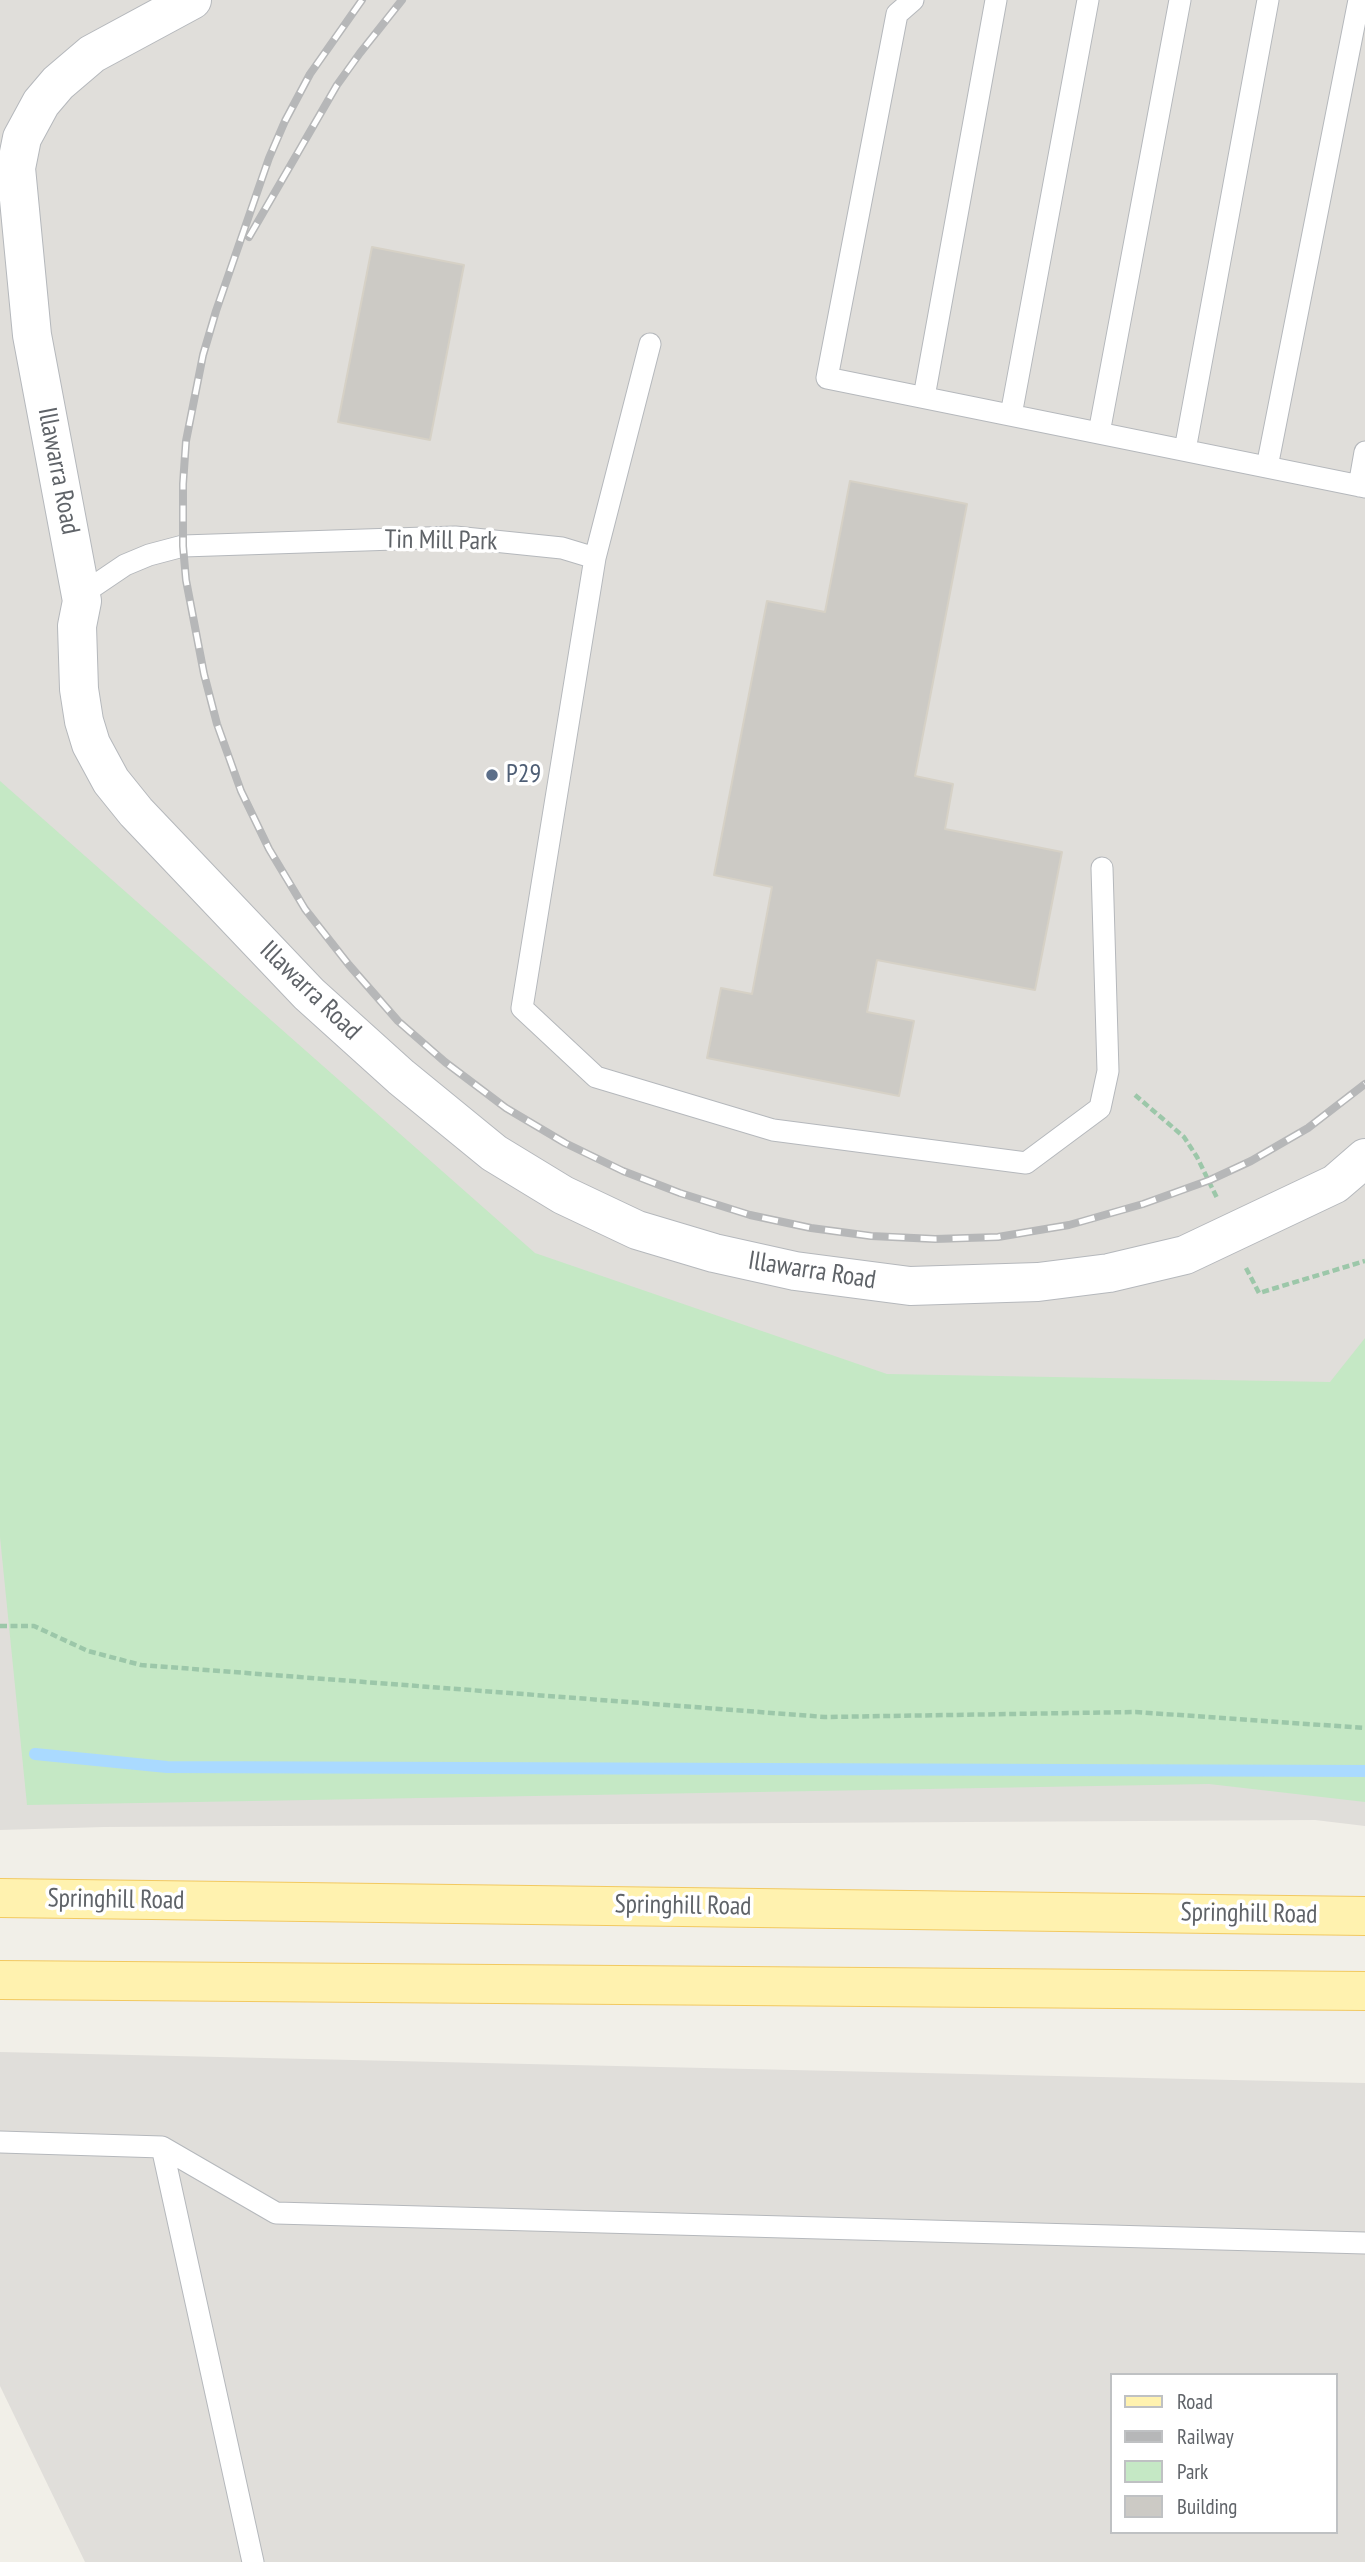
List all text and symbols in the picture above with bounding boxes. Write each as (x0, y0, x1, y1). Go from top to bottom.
street label: Illawarra Road (30, 405, 86, 537)
street label: Tin Mill Park (384, 524, 498, 558)
place label: P29 (506, 759, 541, 791)
marker: P29 (484, 767, 500, 783)
street label: Illawarra Road (253, 935, 367, 1047)
street label: Illawarra Road (746, 1246, 878, 1296)
street label: Springhill Road (47, 1883, 185, 1917)
street label: Springhill Road (614, 1889, 752, 1923)
street label: Springhill Road (1180, 1897, 1318, 1931)
legend (1110, 2373, 1337, 2534)
text: Road (1177, 2388, 1213, 2415)
text: Railway (1177, 2423, 1234, 2450)
text: Park (1177, 2458, 1208, 2485)
text: Building (1177, 2493, 1237, 2520)

